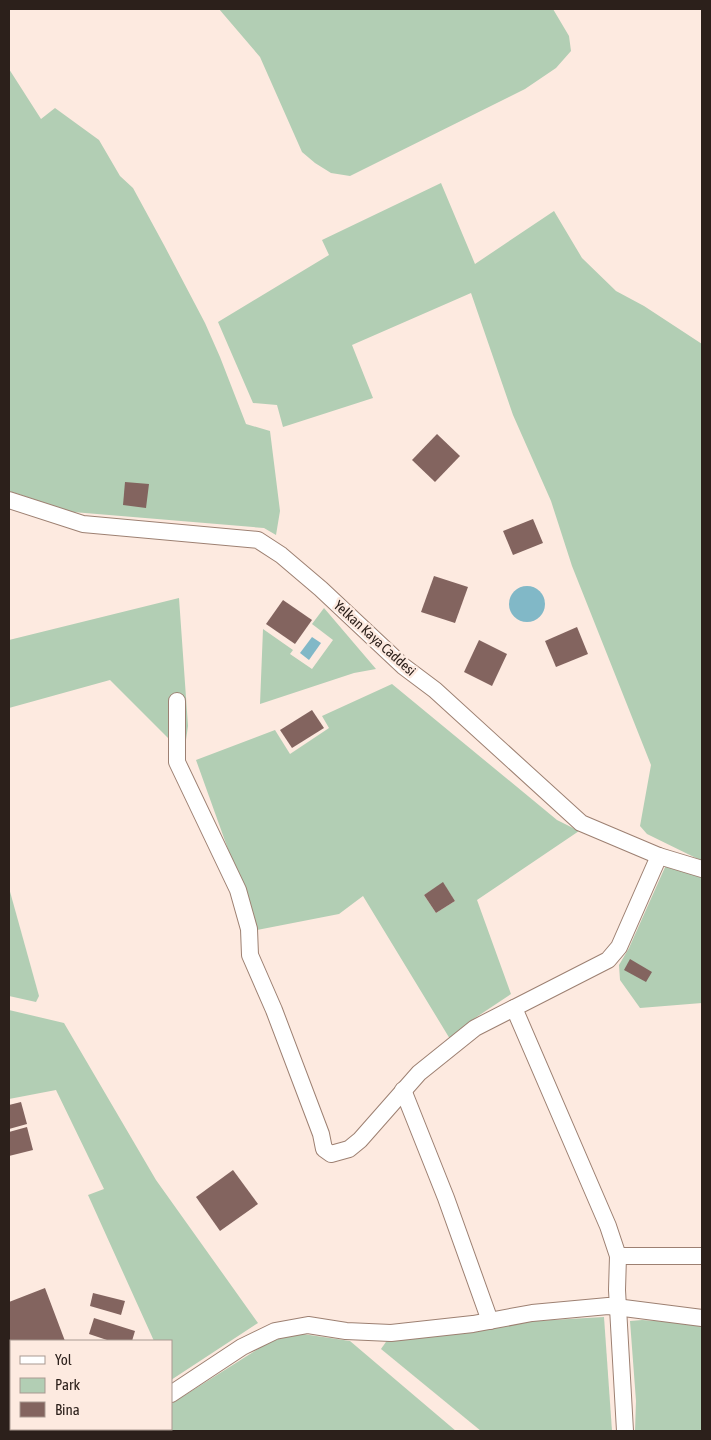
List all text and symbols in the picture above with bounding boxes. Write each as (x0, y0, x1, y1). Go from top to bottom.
street label: Yelkan Kaya Caddesi (331, 597, 419, 679)
legend (10, 1340, 172, 1430)
text: Yol (55, 1351, 72, 1368)
text: Park (55, 1376, 80, 1393)
text: Bina (55, 1401, 80, 1418)

